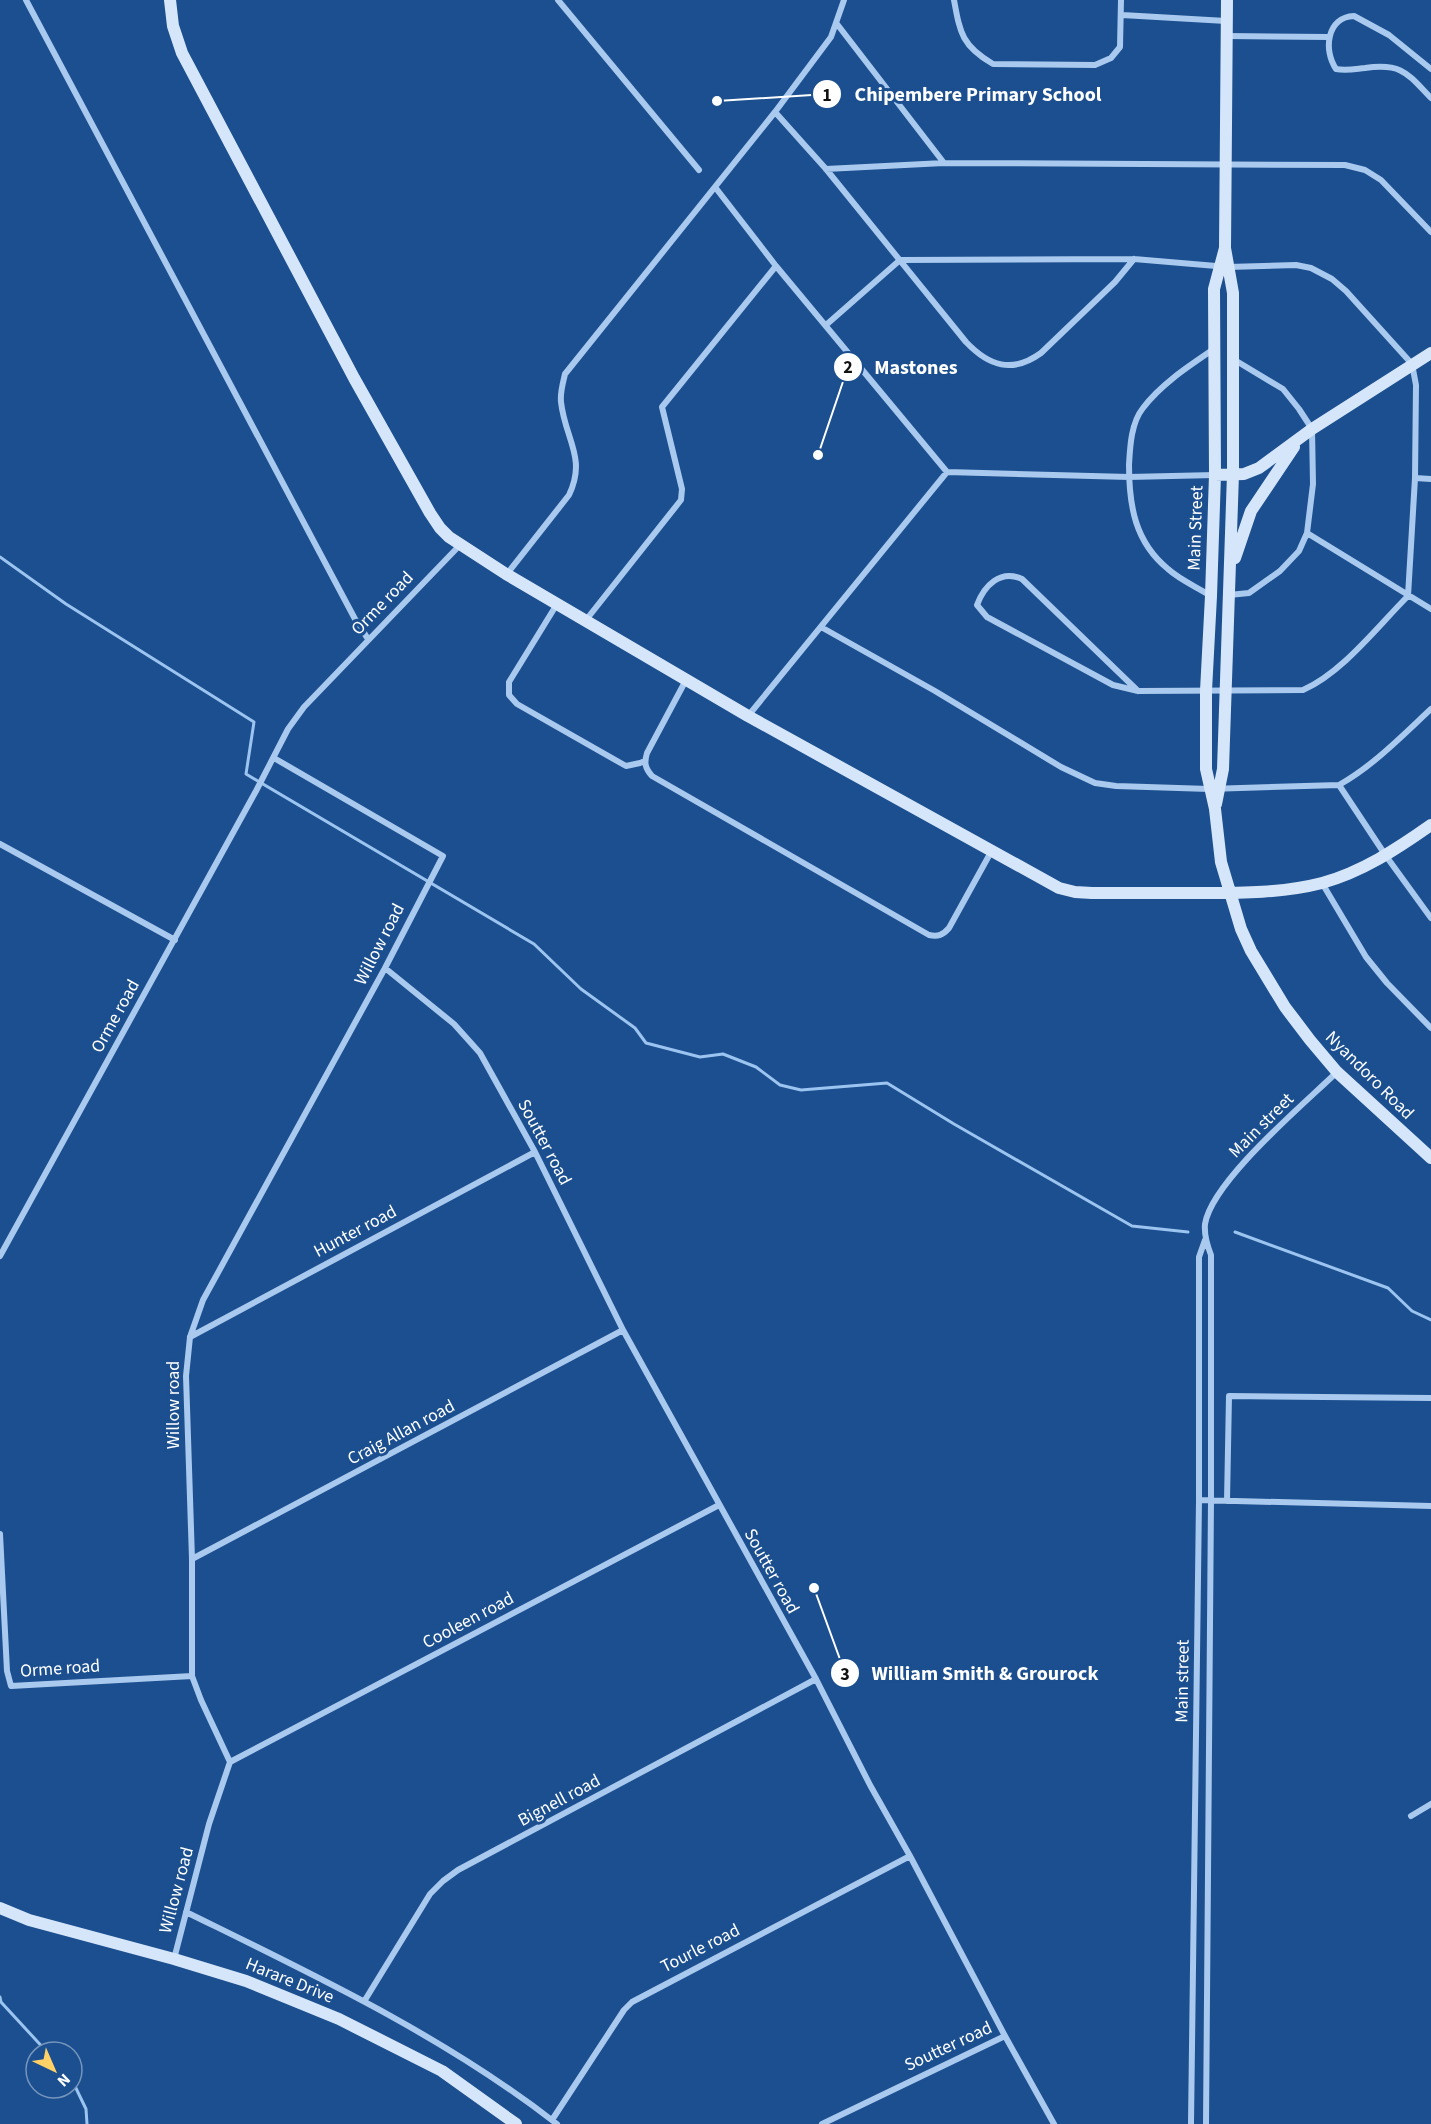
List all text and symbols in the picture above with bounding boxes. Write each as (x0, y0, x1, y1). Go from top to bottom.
callout: Chipembere Primary School (812, 75, 1113, 113)
text: Chipembere Primary School (855, 81, 1102, 109)
text: 1 (822, 83, 832, 108)
callout: Mastones (833, 348, 970, 386)
text: Mastones (874, 354, 958, 382)
text: 2 (843, 355, 853, 380)
street label: Main Street (1182, 485, 1209, 571)
street label: Orme road (345, 566, 419, 641)
street label: Willow road (348, 899, 411, 989)
street label: Orme road (85, 975, 146, 1057)
street label: Nyandoro Road (1320, 1025, 1420, 1125)
street label: Main street (1223, 1087, 1300, 1164)
street label: Soutter road (511, 1095, 578, 1190)
street label: Hunter road (309, 1199, 401, 1264)
street label: Willow road (161, 1361, 186, 1449)
street label: Craig Allan road (343, 1394, 459, 1471)
street label: Soutter road (738, 1524, 805, 1618)
street label: Cooleen road (418, 1586, 518, 1655)
street label: Main street (1169, 1639, 1196, 1723)
street label: Orme road (19, 1653, 101, 1684)
callout: William Smith & Grourock (830, 1654, 1111, 1692)
text: William Smith & Grourock (872, 1660, 1098, 1688)
text: 3 (840, 1662, 850, 1687)
street label: Bignell road (514, 1768, 605, 1833)
street label: Willow road (153, 1844, 200, 1936)
street label: Tourle road (656, 1918, 744, 1979)
street label: Harare Drive (242, 1951, 338, 2010)
street label: Soutter road (900, 2015, 996, 2078)
north arrow (24, 2040, 84, 2100)
text: N (52, 2068, 75, 2092)

